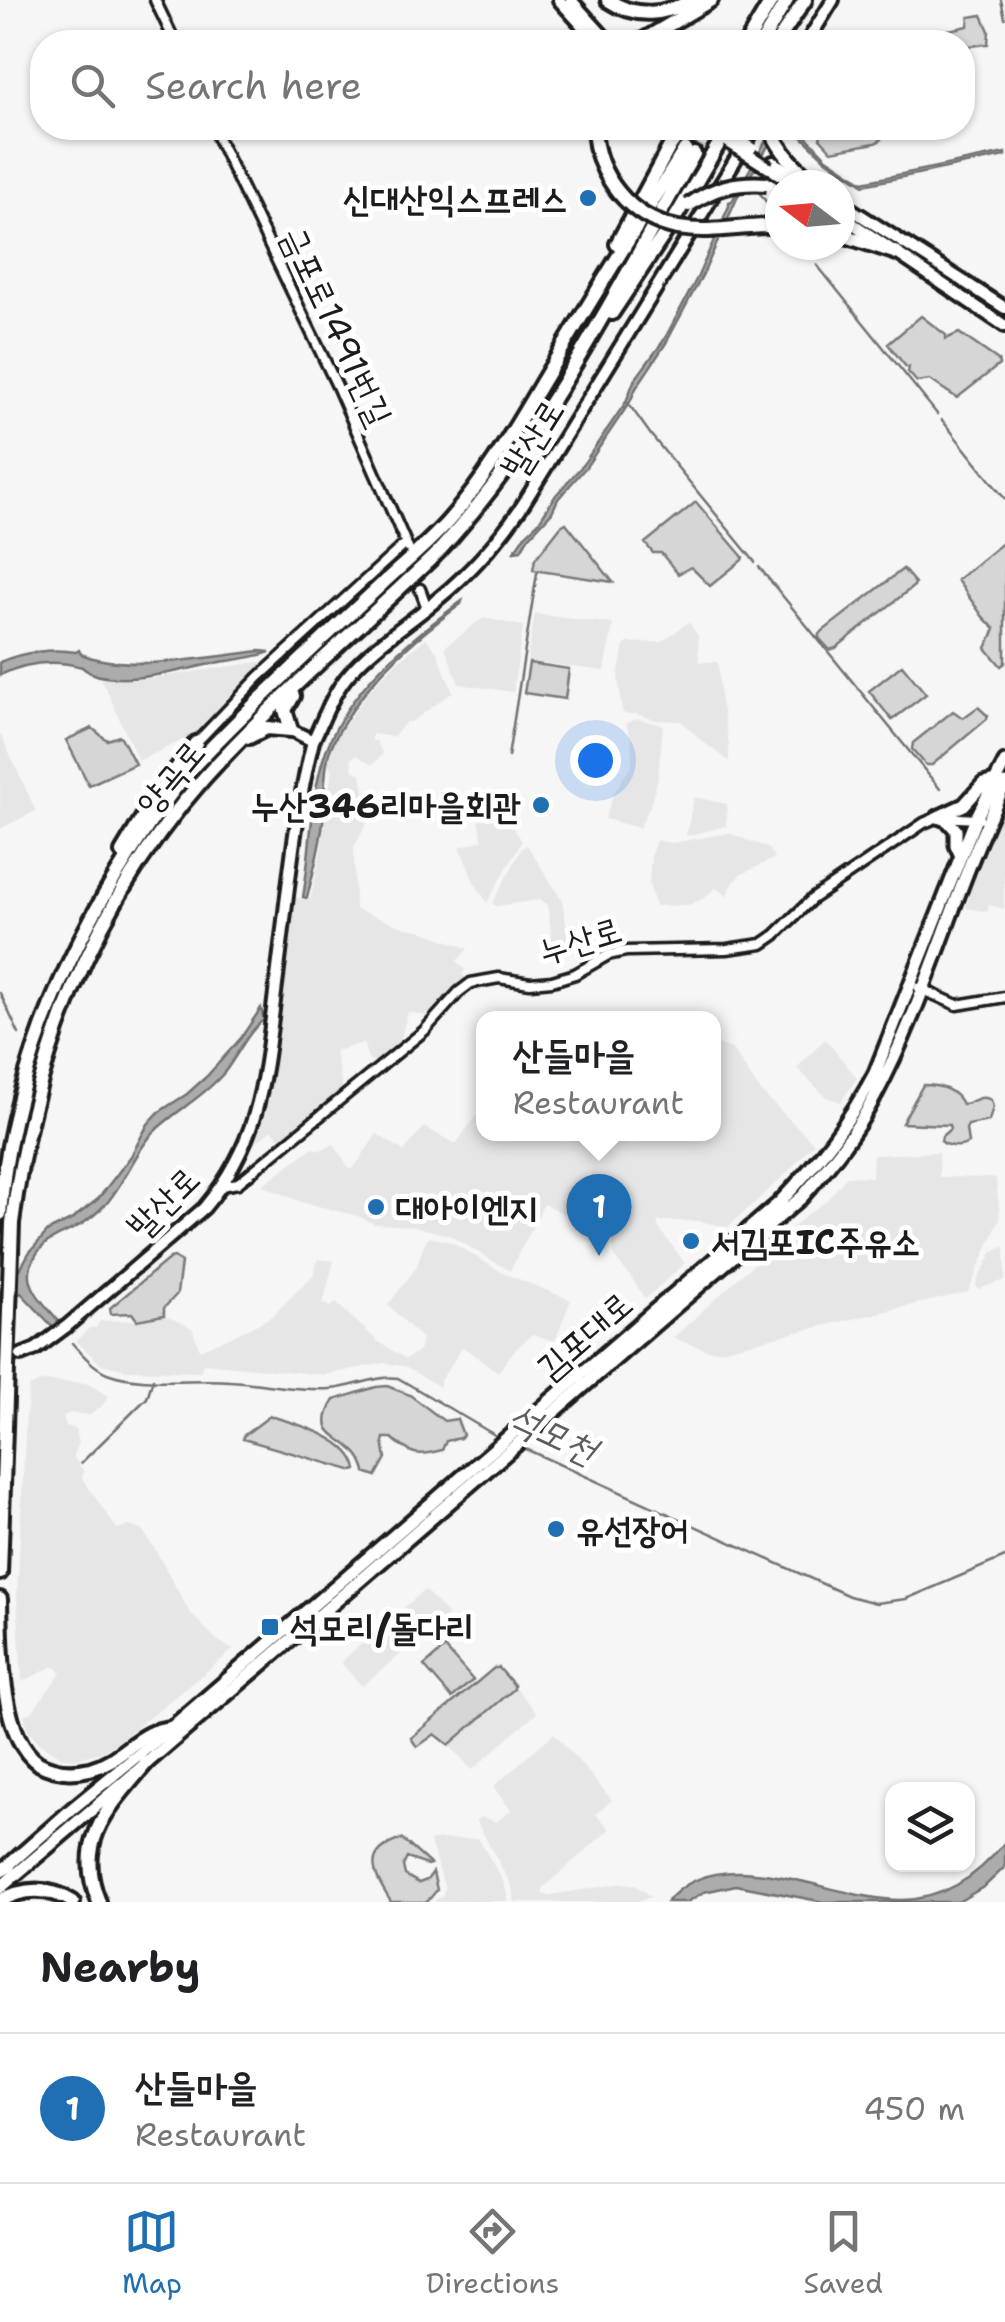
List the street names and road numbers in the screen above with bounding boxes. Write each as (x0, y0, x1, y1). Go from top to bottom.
street label: 금포로1491번길 (270, 219, 404, 433)
street label: 발산로 (490, 390, 574, 486)
street label: 양곡로 (125, 730, 215, 824)
street label: 누산로 (533, 905, 627, 975)
street label: 발산로 (117, 1156, 209, 1248)
street label: 김포대로 (526, 1280, 642, 1390)

